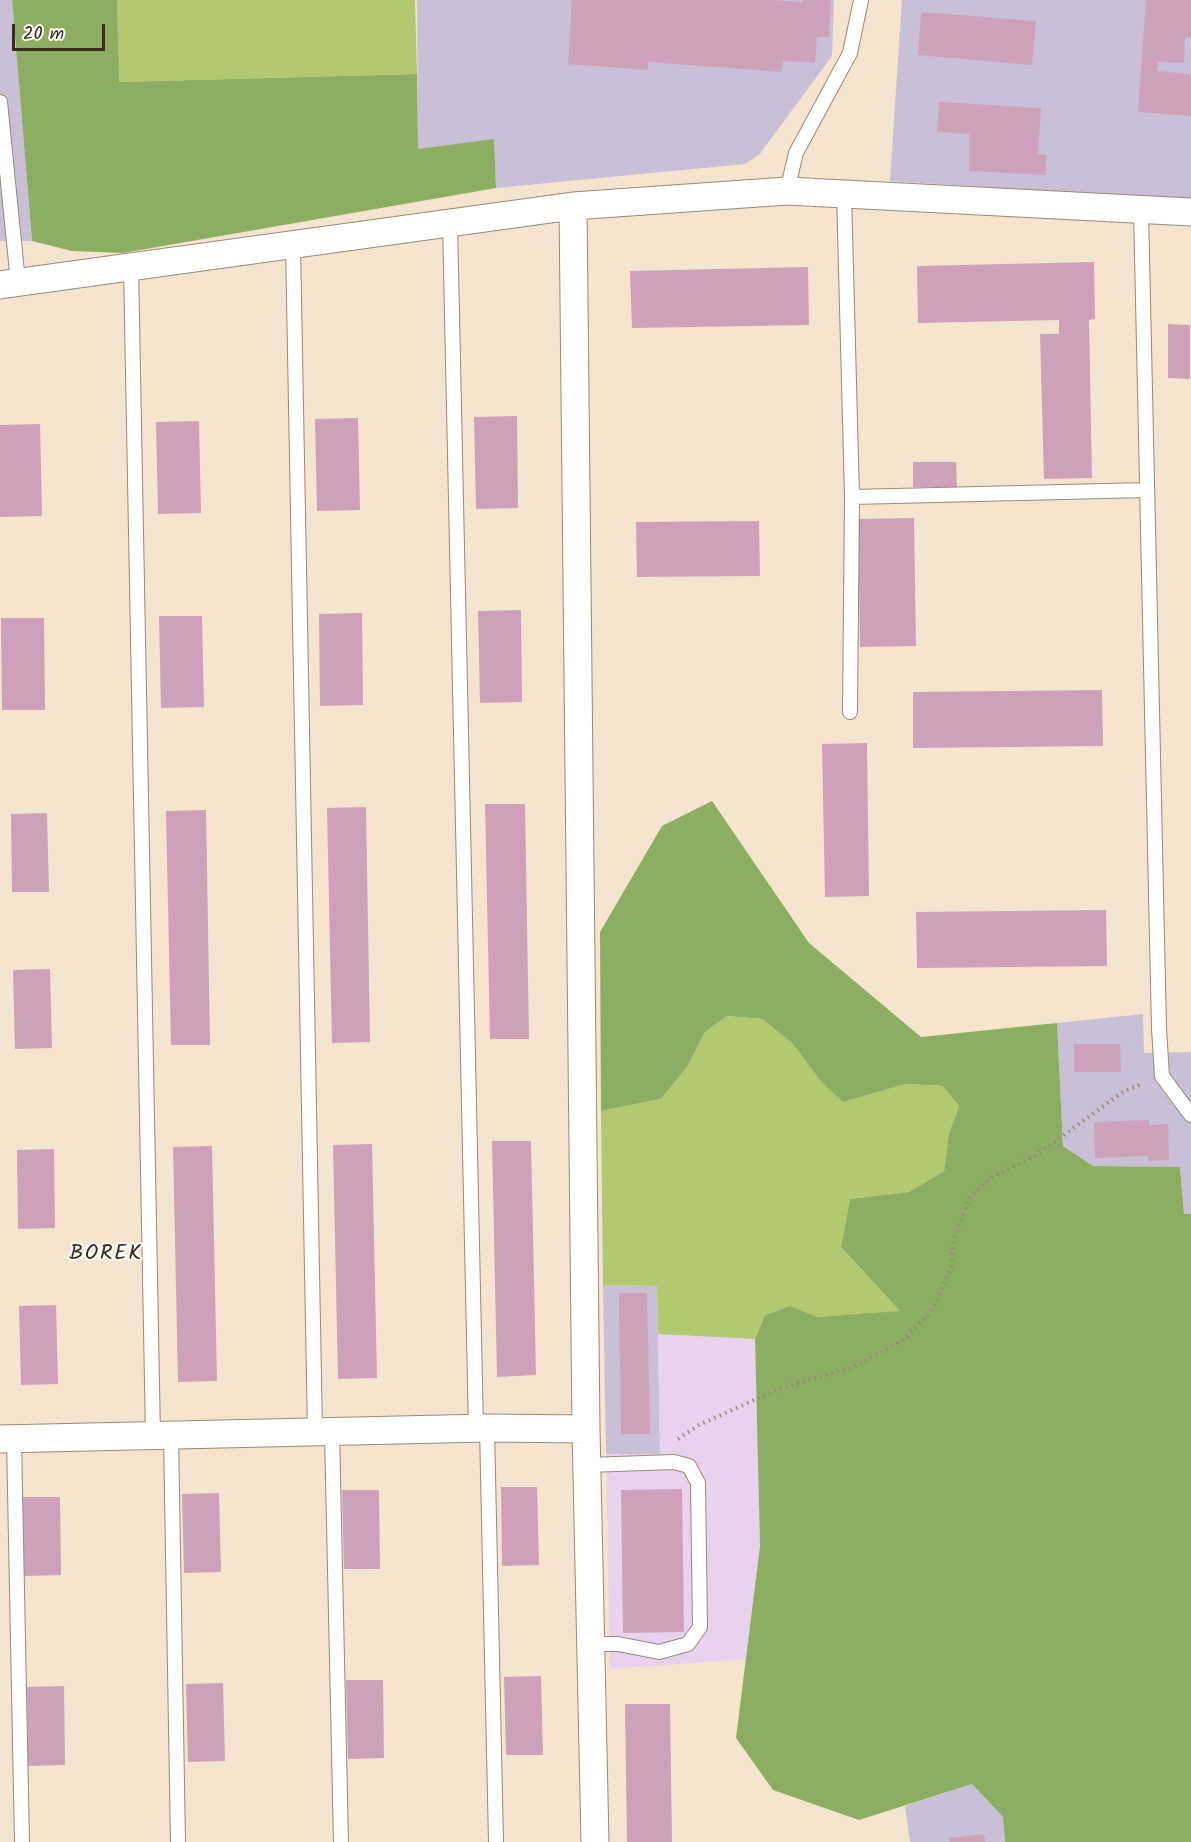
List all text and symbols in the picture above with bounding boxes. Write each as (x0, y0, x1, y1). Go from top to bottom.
scale bar (15, 12, 108, 50)
text: 20 m (23, 20, 64, 49)
district label: BOREK (69, 1242, 143, 1268)

